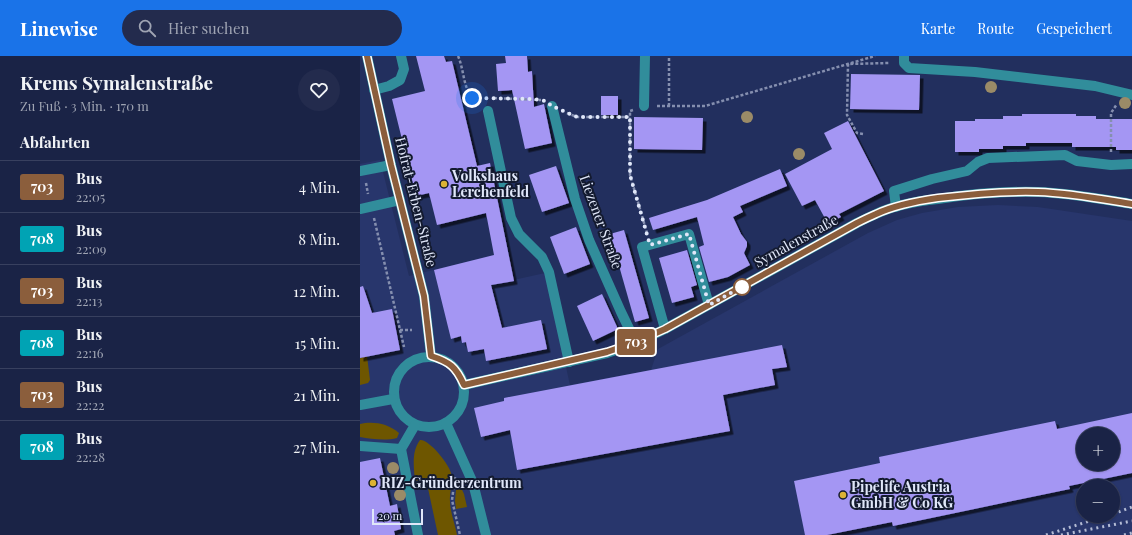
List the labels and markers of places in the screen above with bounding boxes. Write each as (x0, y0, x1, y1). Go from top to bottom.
place label: Volkshaus Lerchenfeld (451, 166, 530, 201)
marker: Volkshaus Lerchenfeld (439, 179, 449, 189)
unlabelled marker (733, 278, 751, 296)
place label: RIZ-Gründerzentrum (381, 473, 522, 492)
place label: Pipelife Austria GmbH & Co KG (851, 477, 953, 512)
marker: RIZ-Gründerzentrum (368, 478, 378, 488)
marker: Pipelife Austria GmbH & Co KG (838, 490, 848, 500)

